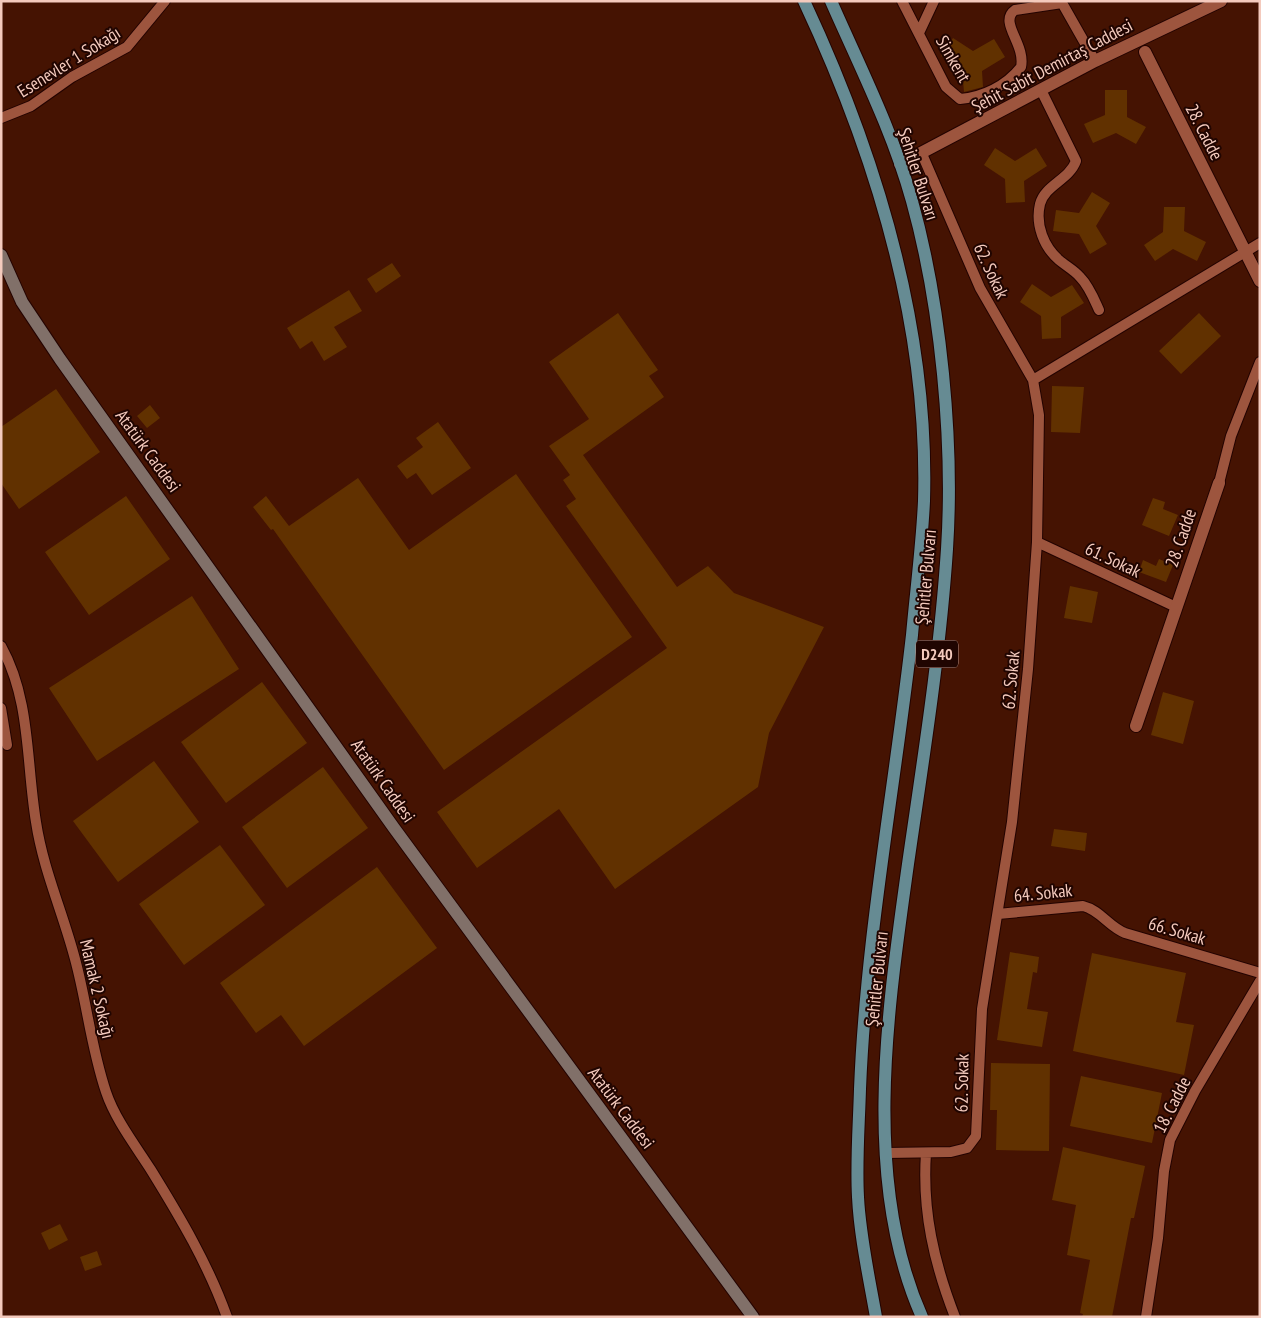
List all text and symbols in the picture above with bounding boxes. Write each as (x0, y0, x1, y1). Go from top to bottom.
street label: Şehit Sabit Demirtaş Caddesi (967, 13, 1136, 118)
street label: Esenevler 1 Sokağı (13, 21, 124, 102)
street label: Simkent (931, 31, 976, 86)
street label: 28. Cadde (1181, 100, 1228, 164)
street label: Şehitler Bulvarı (893, 125, 944, 223)
street label: 62. Sokak (969, 239, 1014, 302)
street label: Atatürk Caddesi (111, 405, 186, 497)
street label: 28. Cadde (1160, 506, 1201, 570)
street label: Şehitler Bulvarı (910, 528, 941, 626)
street label: 61. Sokak (1082, 537, 1145, 582)
road number: D240 (916, 641, 958, 668)
street label: 62. Sokak (996, 650, 1025, 710)
street label: Atatürk Caddesi (346, 735, 421, 827)
street label: 64. Sokak (1013, 878, 1073, 907)
street label: 66. Sokak (1146, 911, 1209, 950)
street label: Şehitler Bulvarı (860, 930, 893, 1028)
street label: Mamak 2 Sokağı (75, 937, 120, 1041)
street label: 62. Sokak (949, 1053, 974, 1113)
street label: Atatürk Caddesi (583, 1062, 660, 1153)
street label: 18. Cadde (1148, 1073, 1195, 1137)

